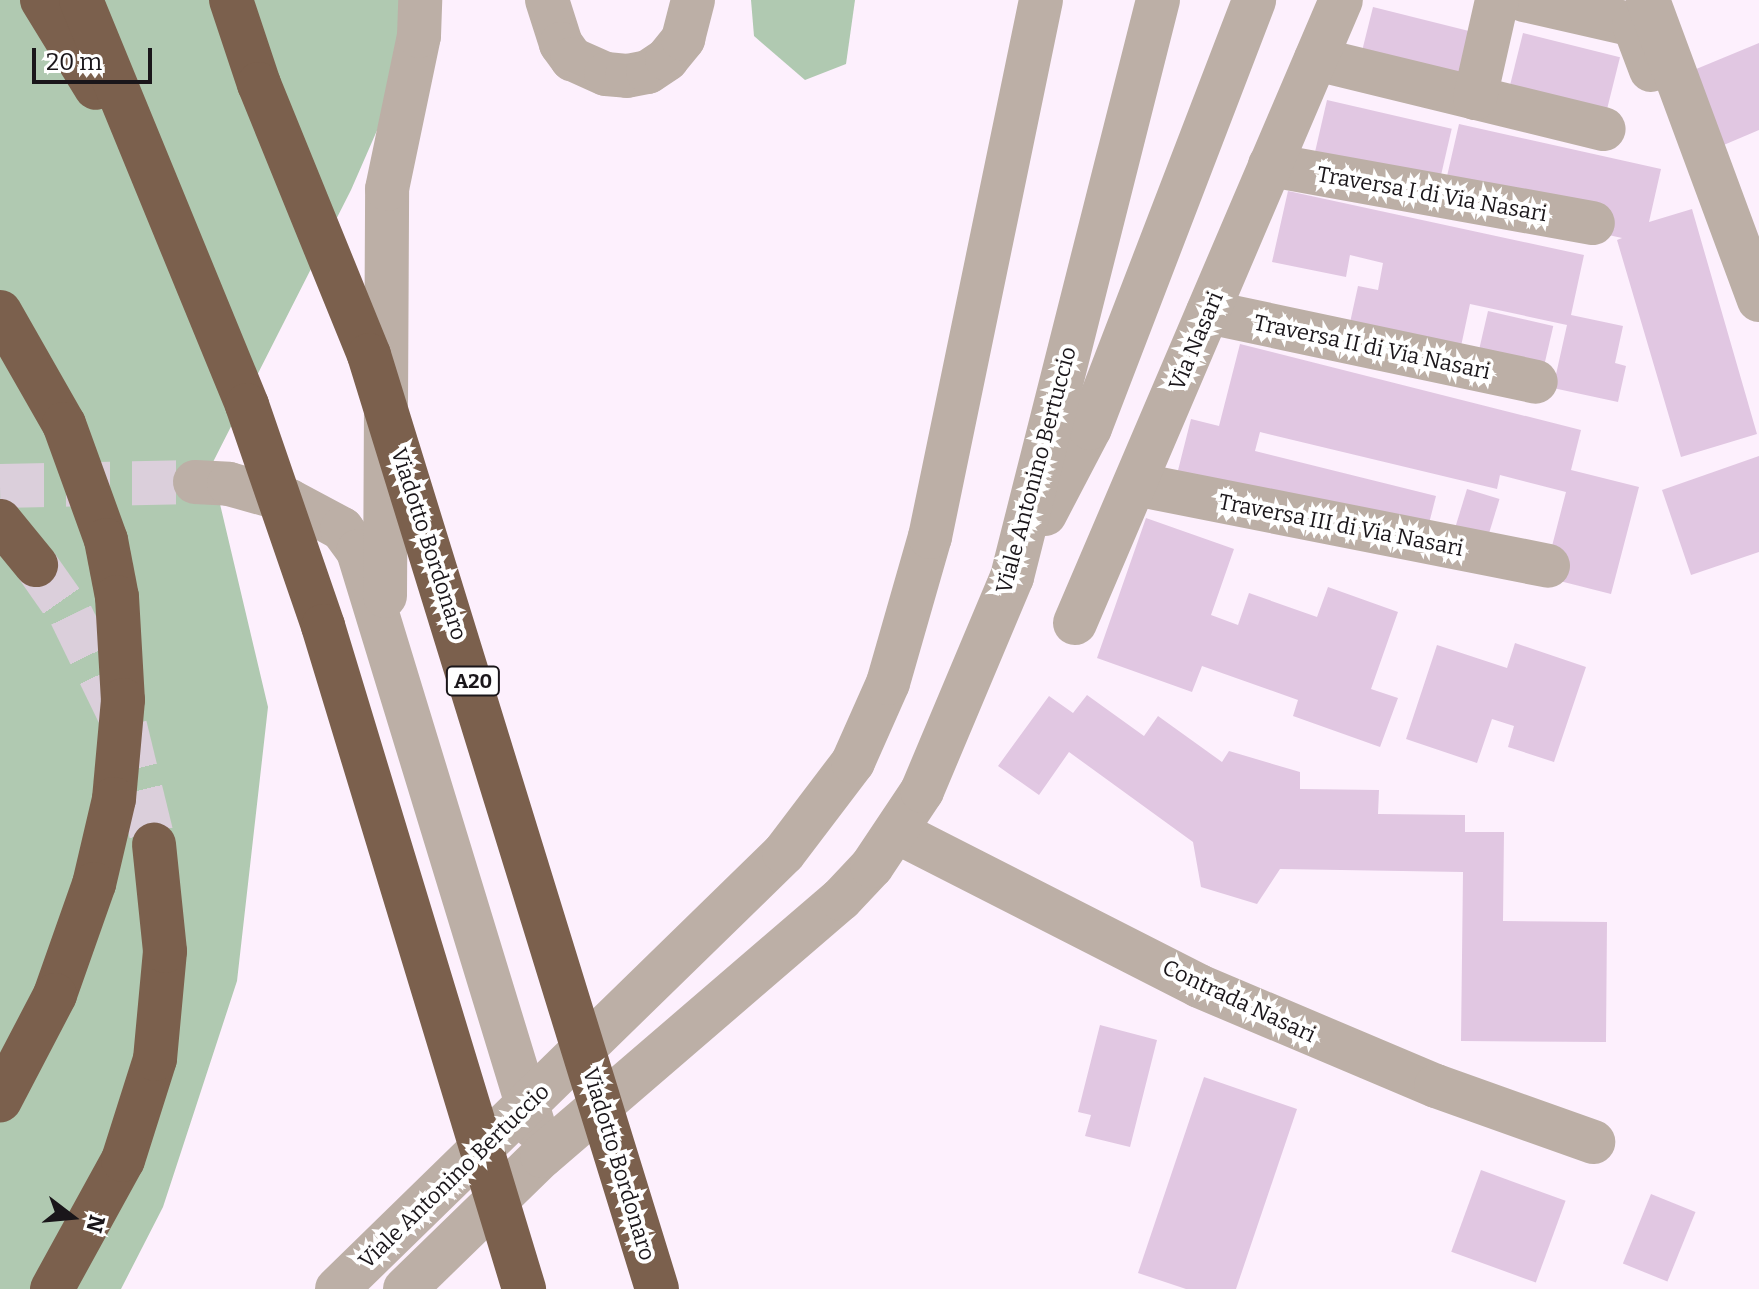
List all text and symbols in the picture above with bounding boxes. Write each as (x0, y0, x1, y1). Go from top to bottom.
scale bar (36, 32, 156, 82)
text: 20 m (46, 48, 102, 76)
street label: Traversa I di Via Nasari (1315, 161, 1549, 227)
street label: Via Nasari (1163, 288, 1229, 394)
street label: Traversa II di Via Nasari (1251, 309, 1493, 385)
street label: Viale Antonino Bertuccio (990, 344, 1082, 596)
street label: Viadotto Bordonaro (386, 445, 472, 643)
street label: Traversa III di Via Nasari (1216, 488, 1466, 562)
road number: A20 (445, 665, 501, 697)
street label: Contrada Nasari (1158, 954, 1320, 1048)
street label: Viadotto Bordonaro (577, 1064, 661, 1264)
street label: Viale Antonino Bertuccio (353, 1078, 555, 1274)
north arrow (32, 1177, 112, 1257)
text: N (80, 1212, 111, 1236)

